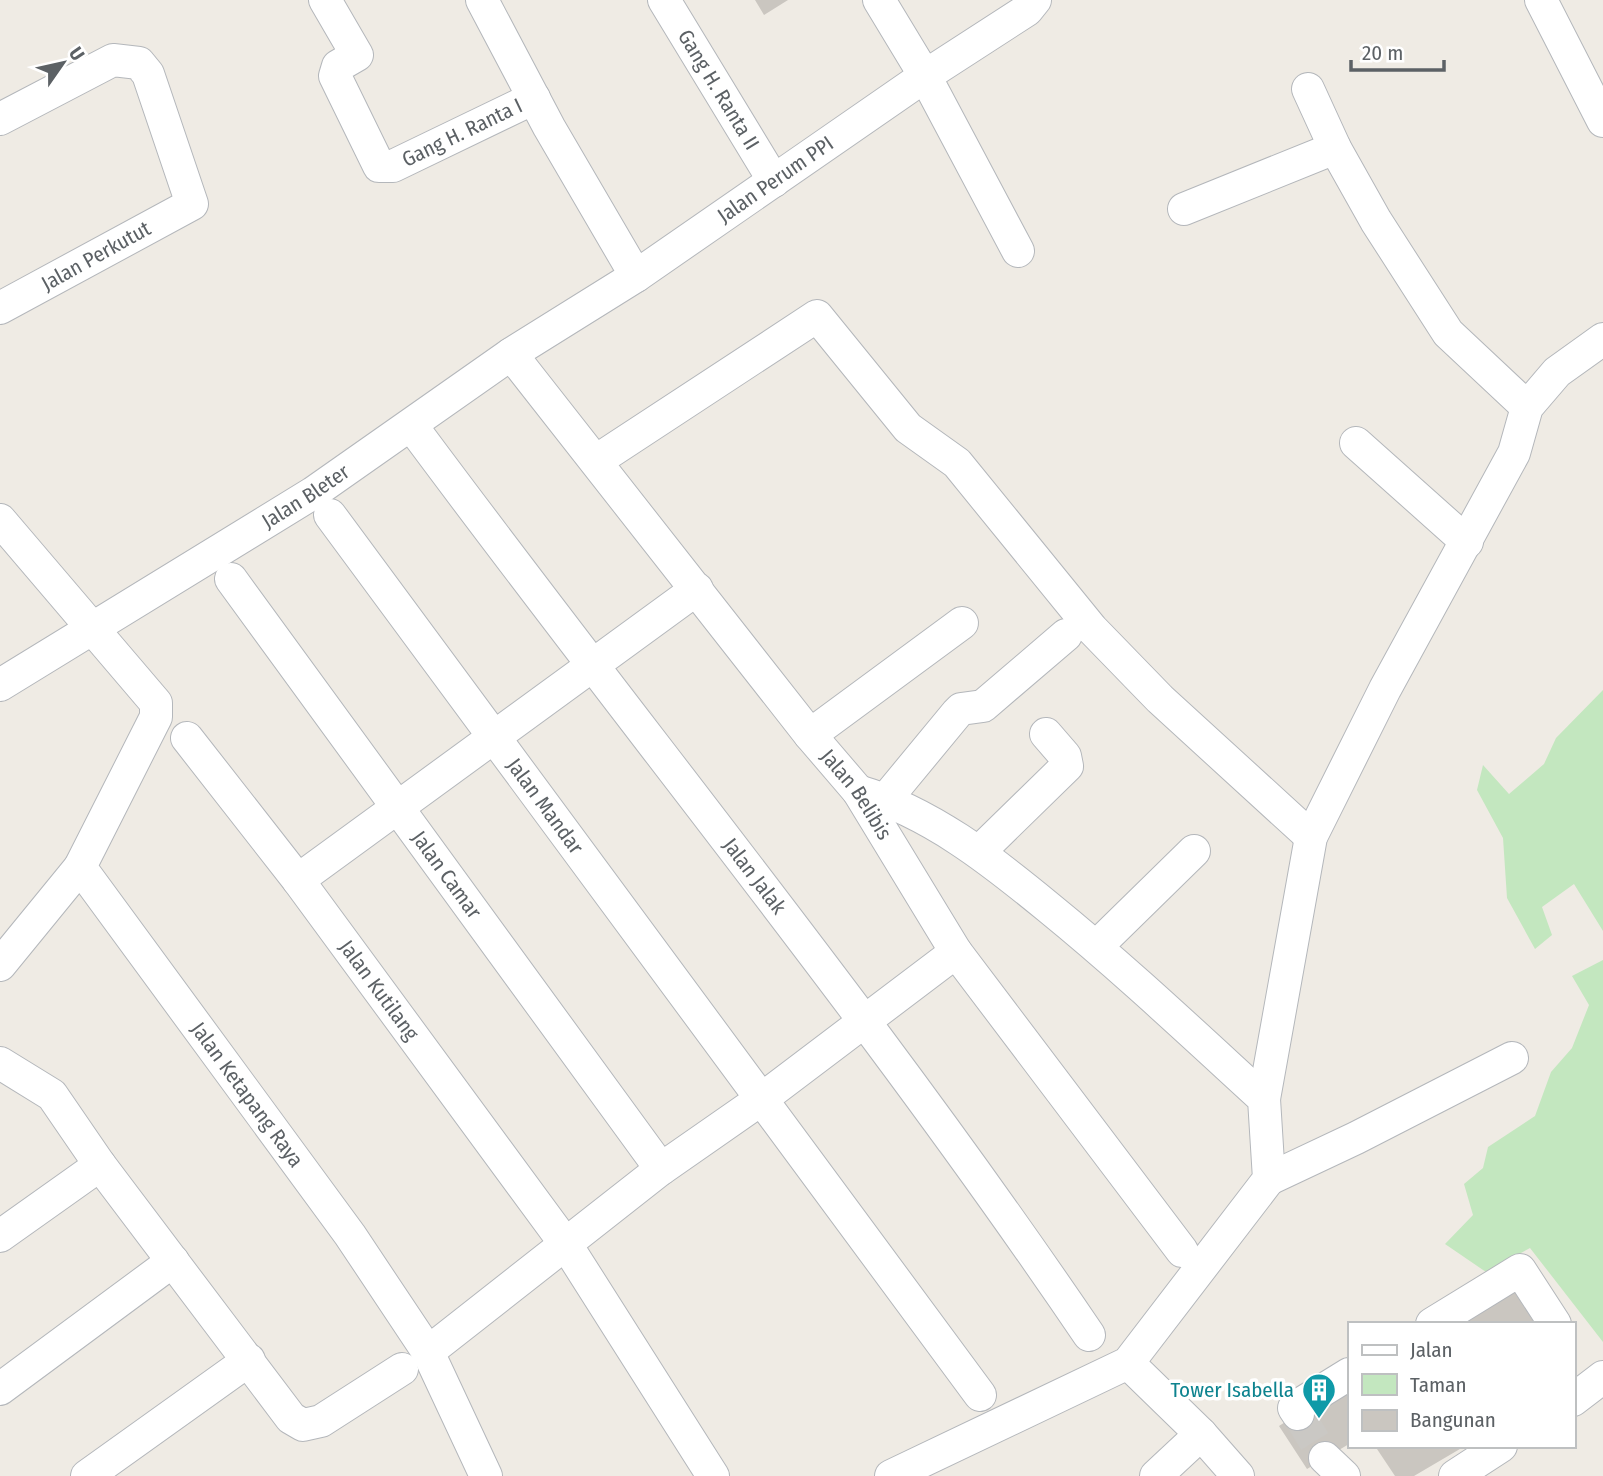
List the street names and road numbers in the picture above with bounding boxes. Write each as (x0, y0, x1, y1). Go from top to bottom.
street label: Gang H. Ranta II (672, 25, 765, 155)
street label: Gang H. Ranta I (398, 93, 527, 173)
street label: Jalan Perum PPI (712, 130, 838, 229)
street label: Jalan Perkutut (37, 215, 155, 297)
street label: Jalan Bleter (257, 458, 355, 534)
street label: Jalan Belibis (815, 744, 898, 845)
street label: Jalan Mandar (501, 753, 589, 860)
street label: Jalan Camar (406, 826, 488, 924)
street label: Jalan Jalak (717, 833, 792, 920)
street label: Jalan Kutilang (333, 935, 425, 1046)
street label: Jalan Ketapang Raya (185, 1017, 309, 1172)

